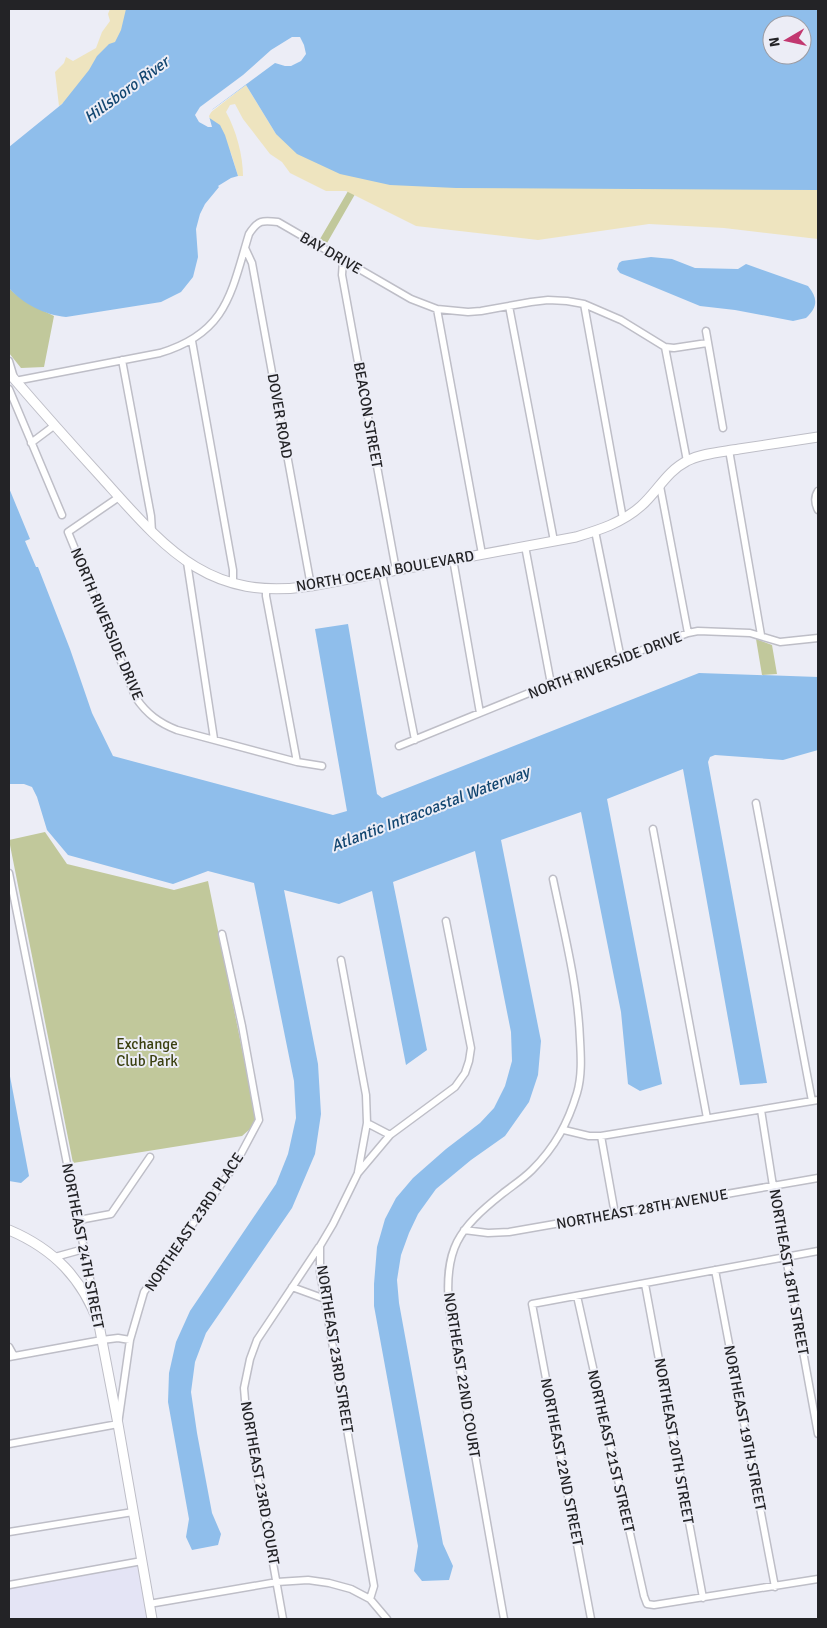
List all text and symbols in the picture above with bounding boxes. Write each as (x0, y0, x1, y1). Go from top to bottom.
north arrow (762, 15, 812, 65)
text: N (765, 36, 784, 48)
water label: Hillsboro River (80, 51, 175, 127)
street label: BAY DRIVE (297, 228, 365, 278)
street label: BEACON STREET (350, 360, 386, 470)
street label: DOVER ROAD (264, 372, 296, 460)
street label: NORTH RIVERSIDE DRIVE (67, 545, 147, 703)
street label: NORTH OCEAN BOULEVARD (295, 546, 475, 596)
street label: NORTH RIVERSIDE DRIVE (525, 627, 685, 703)
water label: Atlantic Intracoastal Waterway (328, 761, 535, 856)
park label: Exchange Club Park (116, 1035, 178, 1070)
street label: NORTHEAST 23RD PLACE (141, 1149, 247, 1295)
street label: NORTHEAST 24TH STREET (58, 1162, 108, 1331)
street label: NORTHEAST 28TH AVENUE (555, 1185, 729, 1233)
street label: NORTHEAST 18TH STREET (766, 1188, 813, 1357)
street label: NORTHEAST 23RD STREET (313, 1264, 357, 1435)
street label: NORTHEAST 22ND COURT (440, 1291, 484, 1460)
street label: NORTHEAST 19TH STREET (720, 1344, 770, 1513)
street label: NORTHEAST 20TH STREET (651, 1357, 698, 1526)
street label: NORTHEAST 21ST STREET (584, 1368, 639, 1535)
street label: NORTHEAST 22ND STREET (537, 1376, 587, 1548)
street label: NORTHEAST 23RD COURT (237, 1400, 283, 1567)

